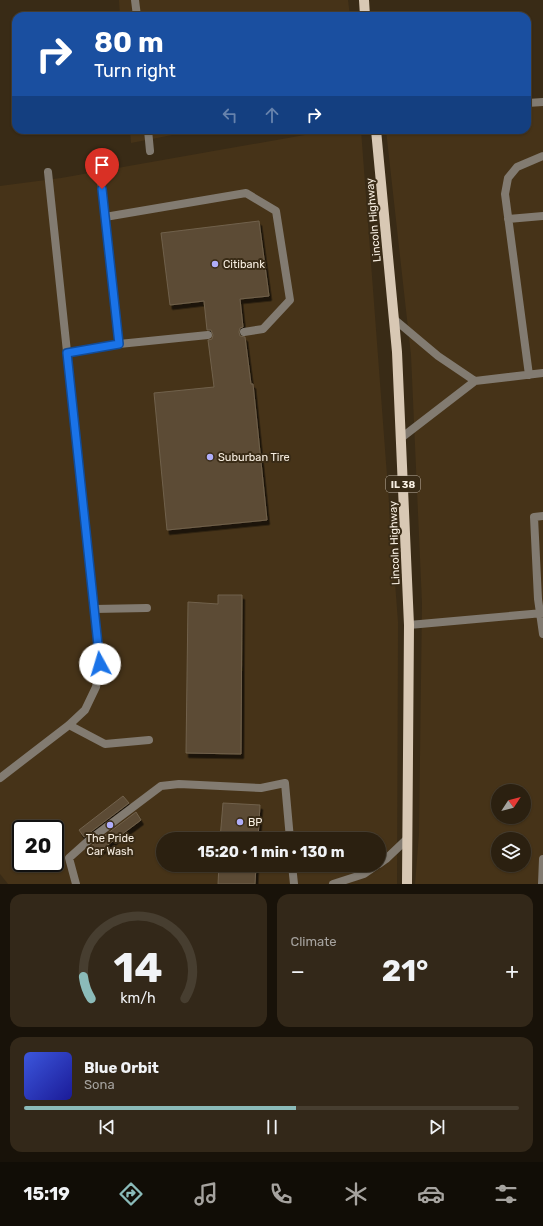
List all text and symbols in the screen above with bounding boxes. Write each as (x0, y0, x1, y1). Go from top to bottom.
text: 80 m (94, 26, 164, 59)
icon: right (28, 28, 80, 80)
text: Turn right (94, 60, 176, 82)
icon: left (219, 104, 241, 126)
icon: ahead (261, 104, 283, 126)
icon: right (303, 104, 325, 126)
pin (85, 148, 119, 189)
icon: arrive (91, 154, 113, 176)
street label: Lincoln Highway (363, 177, 384, 263)
place label: Citibank (223, 258, 265, 271)
marker: Citibank (210, 259, 220, 269)
place label: Suburban Tire (218, 451, 290, 464)
marker: Suburban Tire (205, 452, 215, 462)
road number: IL 38 (386, 476, 420, 492)
street label: Lincoln Highway (387, 501, 402, 585)
position arrow (79, 643, 121, 685)
north arrow (491, 784, 531, 824)
map controls (491, 784, 531, 872)
place label: BP (248, 816, 262, 829)
marker: BP (235, 817, 245, 827)
speed limit sign: 20 (12, 820, 64, 872)
marker: The Pride Car Wash (105, 820, 115, 830)
place label: The Pride Car Wash (86, 832, 134, 858)
button: layers (491, 832, 531, 872)
text: 15:20 · 1 min · 130 m (198, 843, 344, 861)
text: Climate (291, 934, 337, 949)
text: 14 (114, 942, 163, 991)
text: 21° (382, 953, 428, 989)
text: − (291, 958, 305, 985)
text: + (505, 958, 519, 985)
text: km/h (120, 989, 156, 1006)
text: Blue Orbit (84, 1059, 159, 1077)
text: Sona (84, 1077, 115, 1092)
icon: previous (96, 1116, 118, 1138)
icon: pause (261, 1116, 283, 1138)
icon: next (426, 1116, 448, 1138)
icon: directions (117, 1180, 145, 1208)
icon: music (192, 1180, 220, 1208)
icon: phone (267, 1180, 295, 1208)
icon: climate (342, 1180, 370, 1208)
icon: car (417, 1180, 445, 1208)
icon: filters (492, 1180, 520, 1208)
text: 15:19 (23, 1183, 70, 1205)

